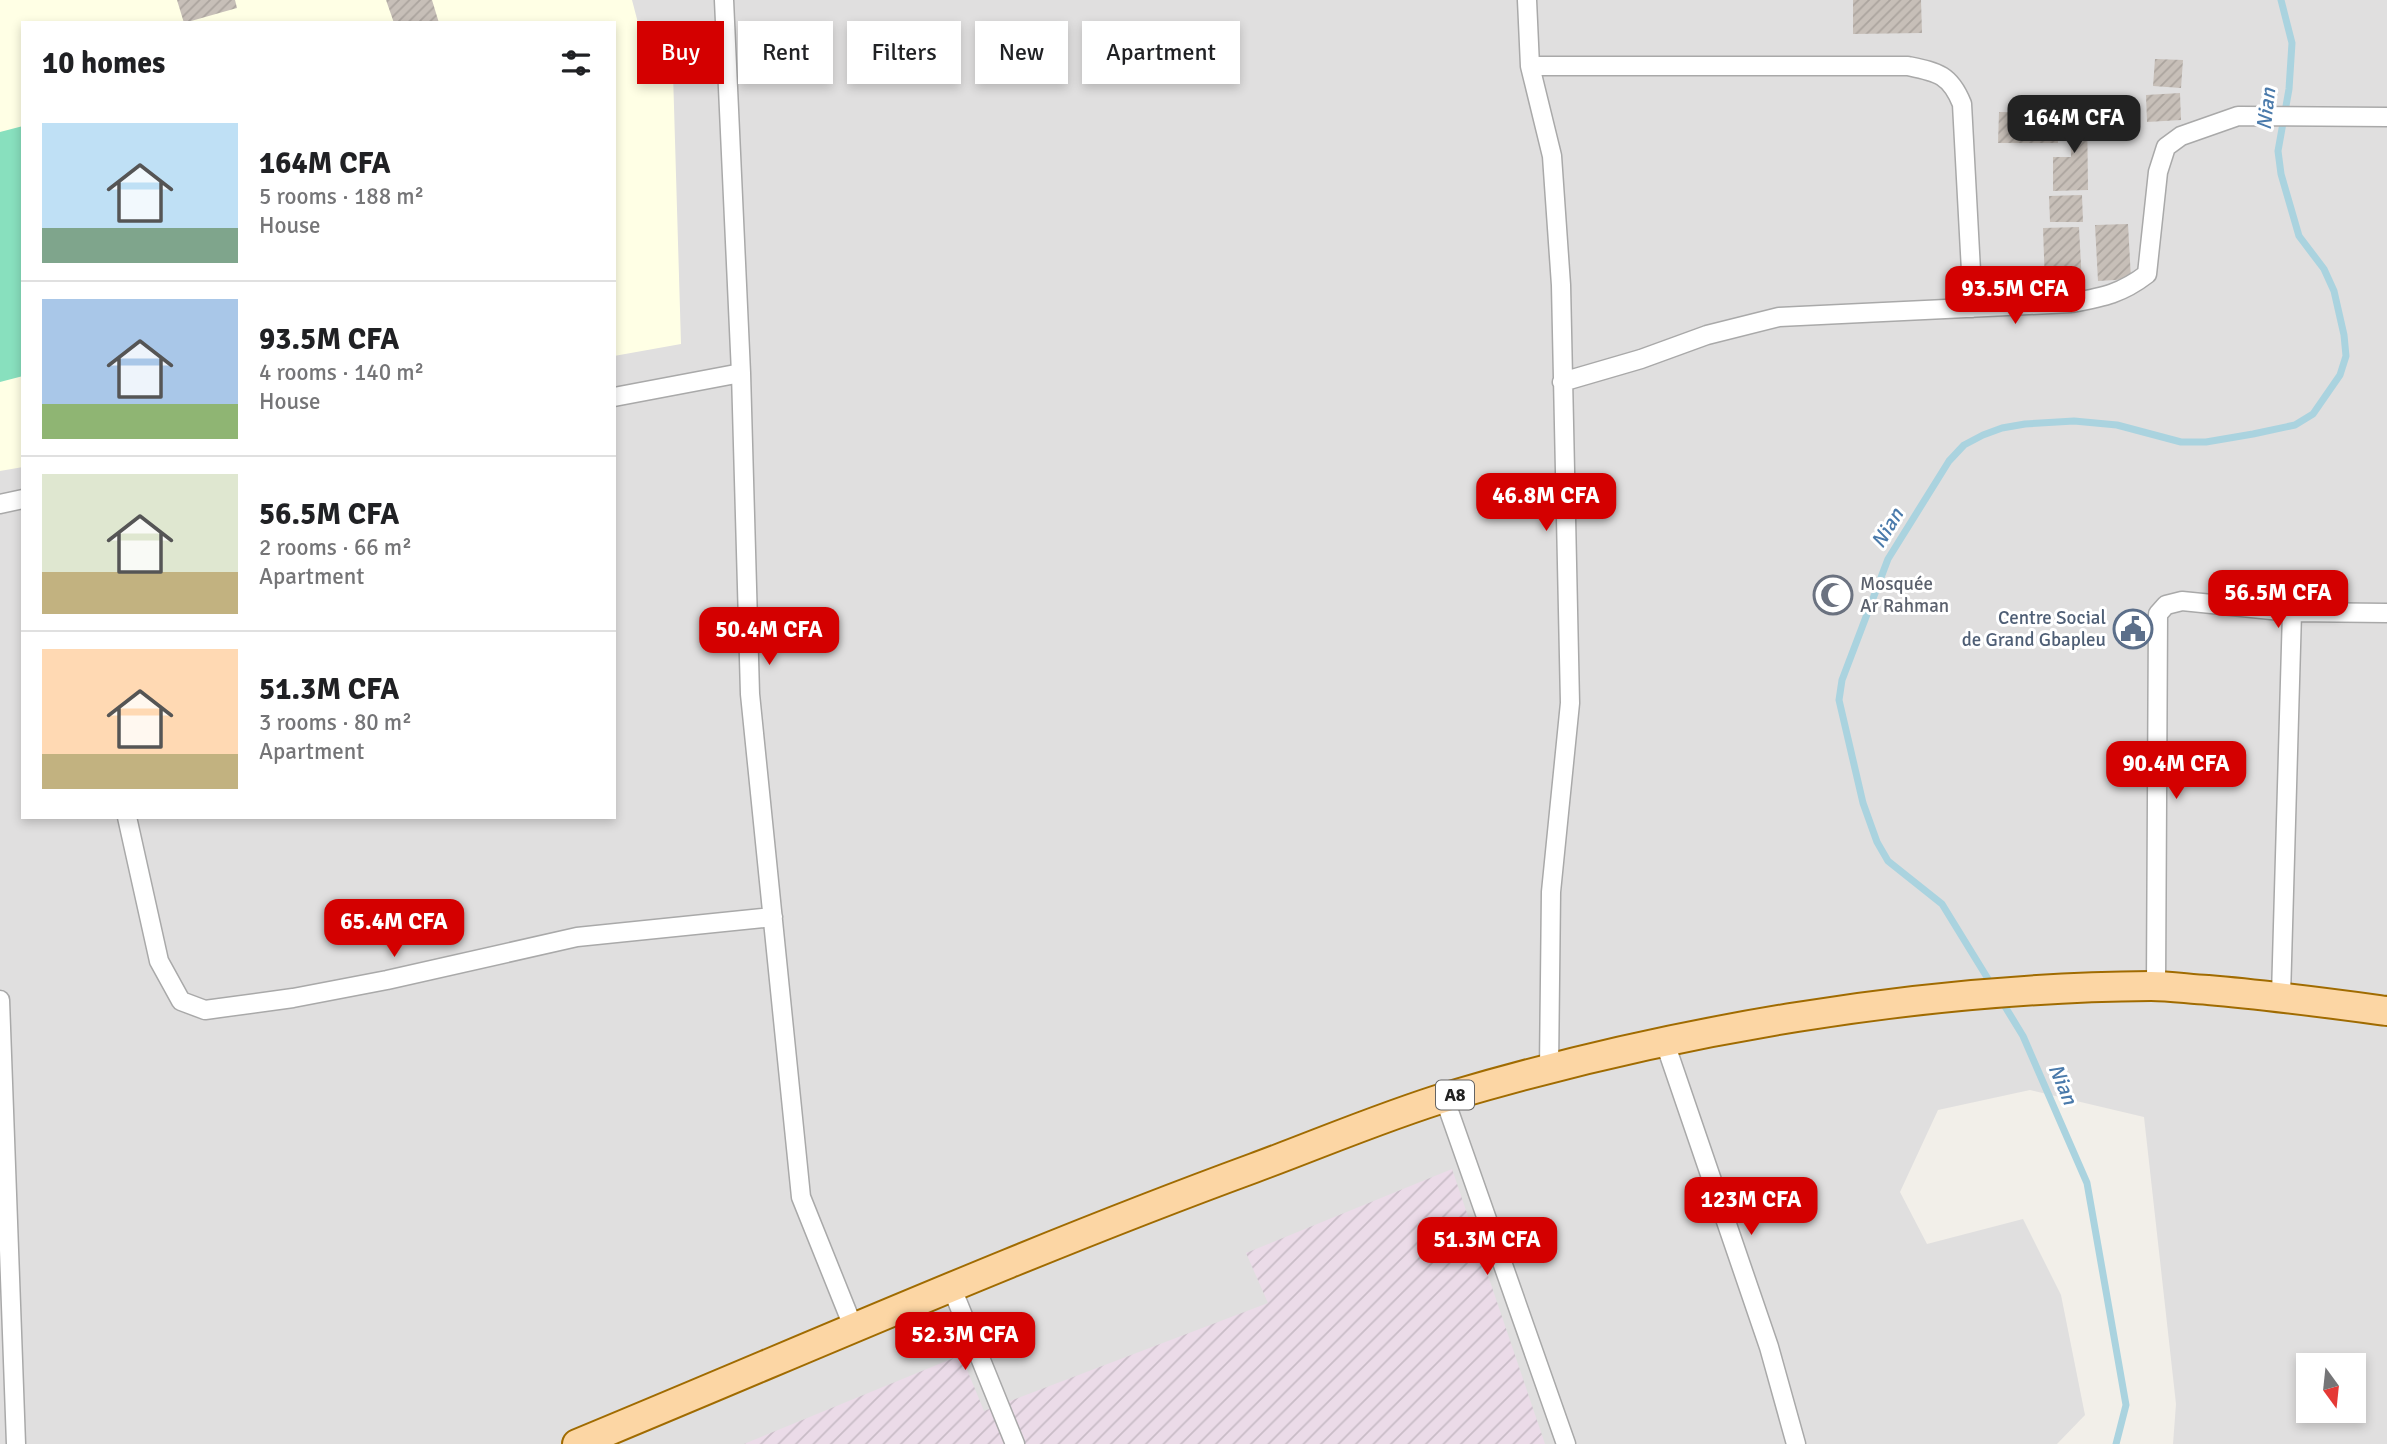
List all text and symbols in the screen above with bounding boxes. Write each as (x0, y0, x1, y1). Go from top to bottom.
chip: Buy (637, 21, 724, 84)
chip: Rent (738, 21, 833, 84)
chip: Filters (847, 21, 961, 84)
chip: New (975, 21, 1068, 84)
chip: Apartment (1082, 21, 1240, 84)
icon: filters (557, 44, 595, 82)
text: 10 homes (42, 45, 165, 82)
water label: Nian (2251, 86, 2282, 131)
pin: 164M CFA (2002, 96, 2146, 155)
text: 164M CFA (2024, 103, 2125, 132)
text: 164M CFA (259, 145, 391, 182)
icon: home (98, 151, 182, 235)
text: 5 rooms · 188 m² (259, 182, 424, 211)
text: House (259, 211, 321, 240)
pin: 93.5M CFA (1935, 266, 2095, 326)
text: 93.5M CFA (1961, 274, 2069, 303)
text: 93.5M CFA (259, 321, 399, 358)
icon: home (98, 327, 182, 411)
text: 4 rooms · 140 m² (259, 358, 424, 387)
text: House (259, 387, 321, 416)
pin: 46.8M CFA (1466, 474, 1626, 533)
text: 46.8M CFA (1492, 481, 1600, 510)
text: 56.5M CFA (259, 496, 399, 533)
icon: home (98, 502, 182, 586)
water label: Nian (1865, 503, 1909, 553)
text: 2 rooms · 66 m² (259, 533, 412, 562)
text: Apartment (259, 562, 364, 591)
pin: 56.5M CFA (2198, 570, 2358, 630)
place label: Mosquée Ar Rahman (1860, 572, 1949, 618)
mosque icon: Mosquée Ar Rahman (1812, 574, 1854, 616)
text: 56.5M CFA (2224, 578, 2332, 607)
place label: Centre Social de Grand Gbapleu (1962, 606, 2106, 652)
pin: 50.4M CFA (689, 608, 849, 667)
public building icon: Centre Social de Grand Gbapleu (2112, 608, 2154, 650)
text: 50.4M CFA (715, 615, 823, 644)
text: 51.3M CFA (259, 671, 399, 708)
icon: home (98, 677, 182, 761)
text: 3 rooms · 80 m² (259, 708, 412, 737)
text: Apartment (259, 737, 364, 766)
pin: 90.4M CFA (2096, 742, 2256, 801)
text: 90.4M CFA (2122, 749, 2230, 778)
pin: 65.4M CFA (314, 900, 474, 959)
text: 65.4M CFA (340, 907, 448, 936)
water label: Nian (2043, 1060, 2083, 1109)
road number: A8 (1436, 1080, 1474, 1110)
pin: 123M CFA (1679, 1178, 1823, 1237)
text: 123M CFA (1701, 1185, 1802, 1214)
pin: 51.3M CFA (1407, 1218, 1567, 1277)
text: 51.3M CFA (1433, 1225, 1541, 1254)
pin: 52.3M CFA (885, 1312, 1045, 1372)
text: 52.3M CFA (911, 1320, 1019, 1349)
north arrow (2296, 1353, 2366, 1423)
map controls (2296, 1353, 2366, 1423)

